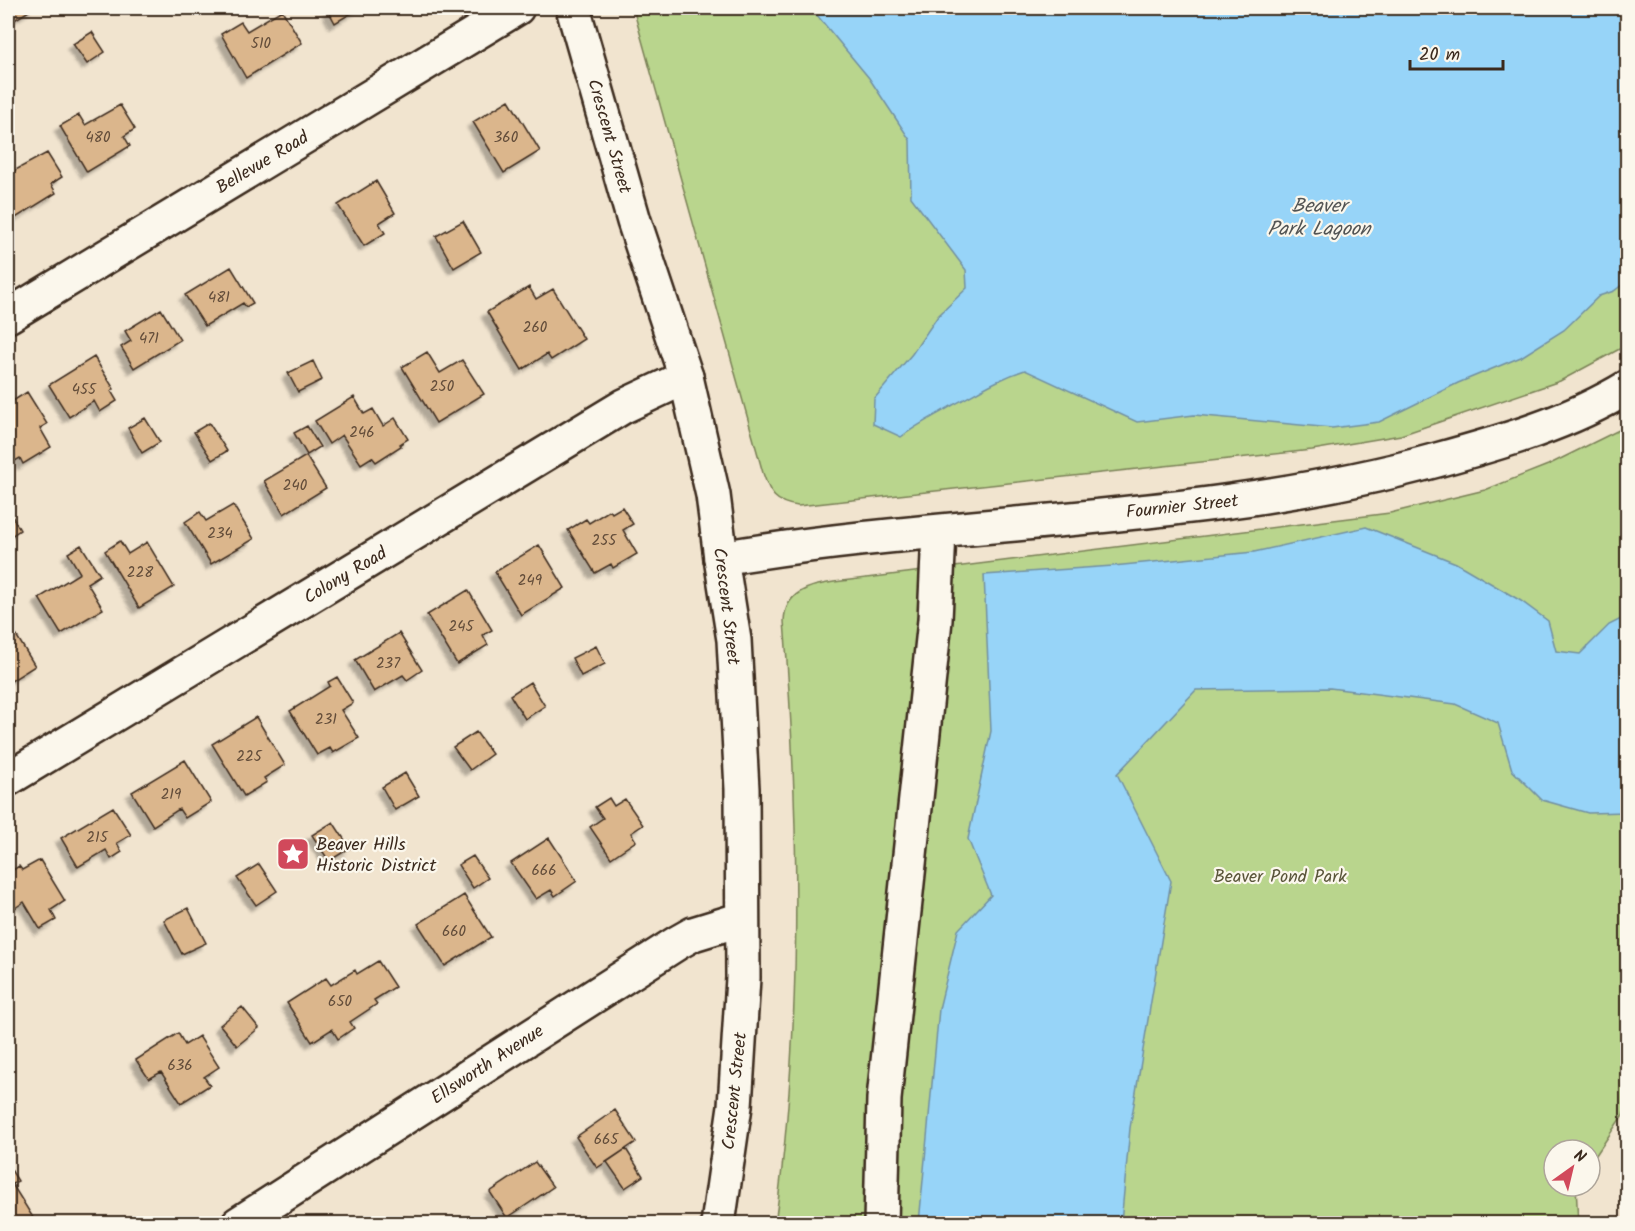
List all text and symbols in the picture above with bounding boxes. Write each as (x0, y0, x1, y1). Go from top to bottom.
house number: 510 (251, 32, 272, 56)
scale bar (1410, 33, 1503, 71)
text: 20 m (1419, 41, 1460, 70)
street label: Crescent Street (578, 76, 639, 198)
street label: Bellevue Road (211, 124, 316, 203)
house number: 480 (86, 126, 111, 150)
house number: 360 (494, 126, 519, 150)
water label: Beaver Park Lagoon (1268, 191, 1372, 246)
house number: 481 (208, 286, 230, 310)
house number: 260 (523, 316, 548, 340)
house number: 471 (139, 327, 159, 351)
house number: 250 (430, 375, 455, 399)
house number: 455 (72, 378, 97, 402)
house number: 246 (349, 421, 375, 445)
house number: 240 (283, 474, 308, 498)
street label: Fournier Street (1124, 487, 1241, 528)
house number: 234 (207, 522, 233, 546)
house number: 255 (592, 529, 617, 553)
street label: Colony Road (299, 539, 394, 613)
street label: Crescent Street (704, 546, 747, 668)
house number: 228 (127, 561, 154, 585)
house number: 249 (518, 569, 543, 593)
house number: 245 (448, 615, 474, 639)
house number: 237 (376, 652, 401, 676)
house number: 231 (315, 708, 337, 732)
house number: 225 (236, 745, 263, 769)
house number: 219 (161, 783, 182, 807)
house number: 215 (86, 826, 109, 850)
place label: Beaver Hills Historic District (316, 831, 437, 881)
place icon: Beaver Hills Historic District (275, 836, 311, 872)
house number: 666 (531, 859, 557, 883)
park label: Beaver Pond Park (1213, 863, 1347, 892)
house number: 660 (442, 920, 467, 944)
house number: 650 (328, 990, 352, 1014)
street label: Ellsworth Avenue (425, 1018, 550, 1113)
street label: Crescent Street (715, 1030, 756, 1151)
house number: 636 (167, 1054, 193, 1078)
house number: 665 (594, 1128, 619, 1152)
north arrow (1542, 1138, 1602, 1198)
text: N (1568, 1144, 1591, 1170)

